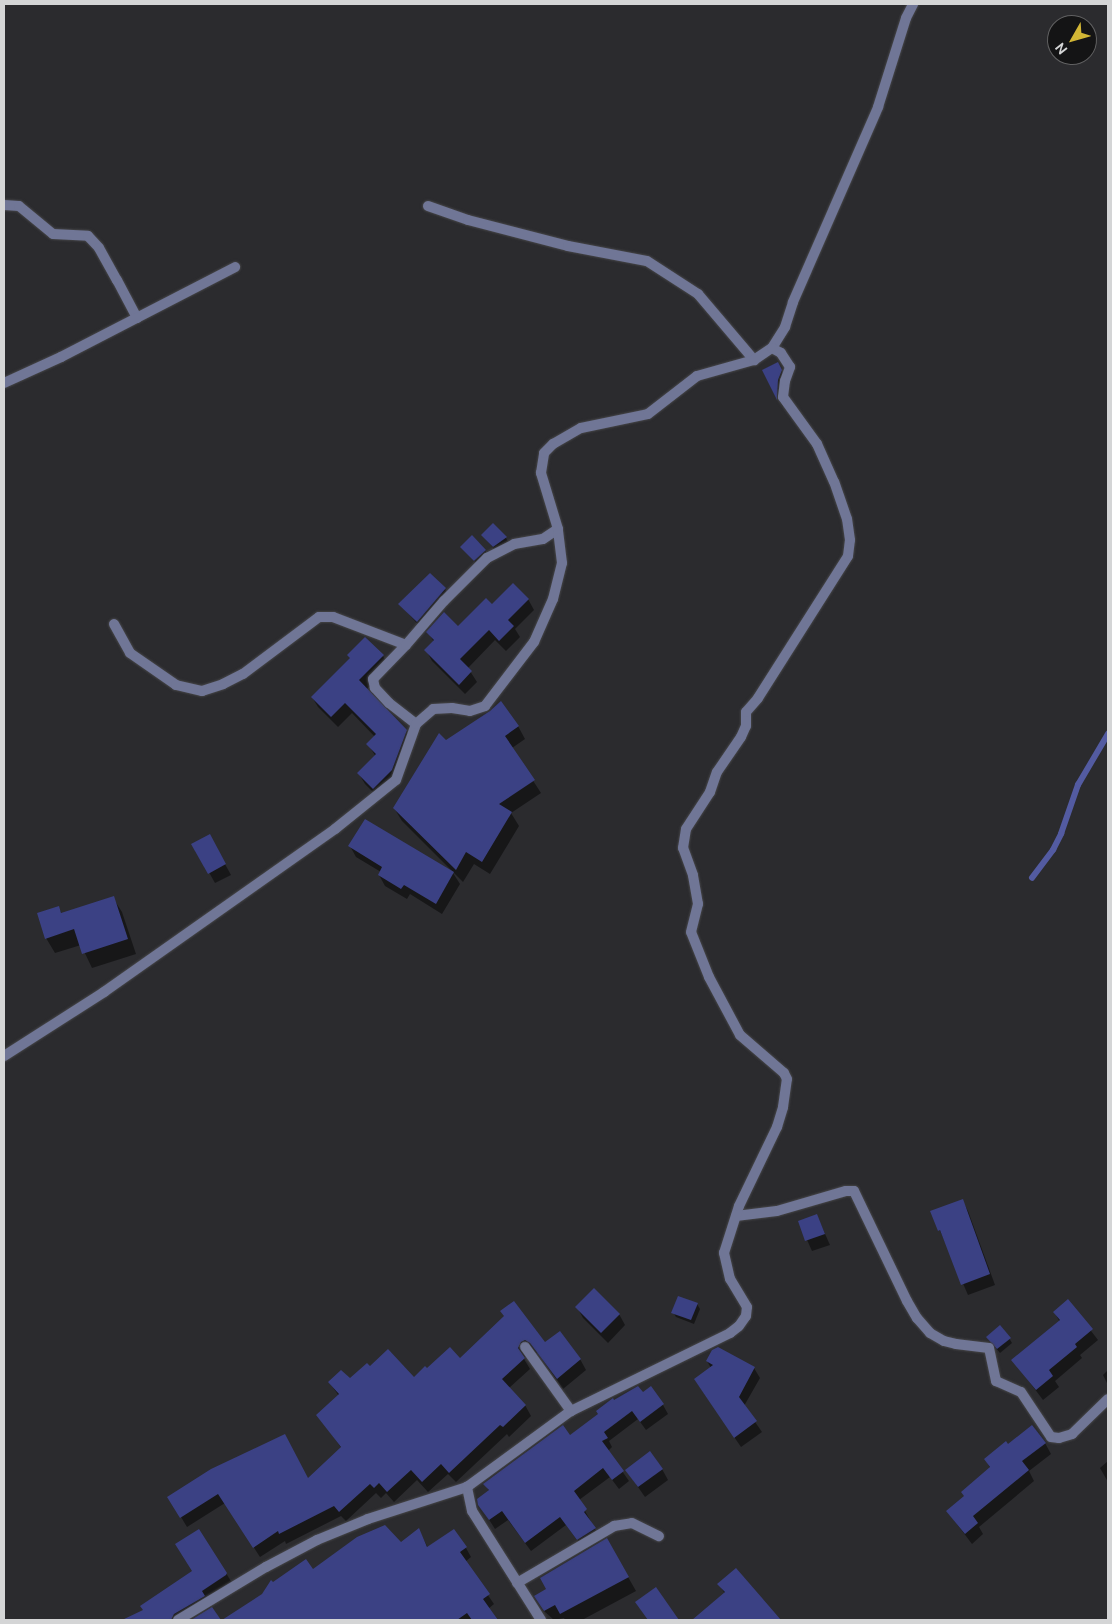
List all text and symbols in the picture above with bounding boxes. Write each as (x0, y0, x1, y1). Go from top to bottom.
north arrow (1047, 15, 1097, 65)
text: N (1051, 40, 1070, 58)

